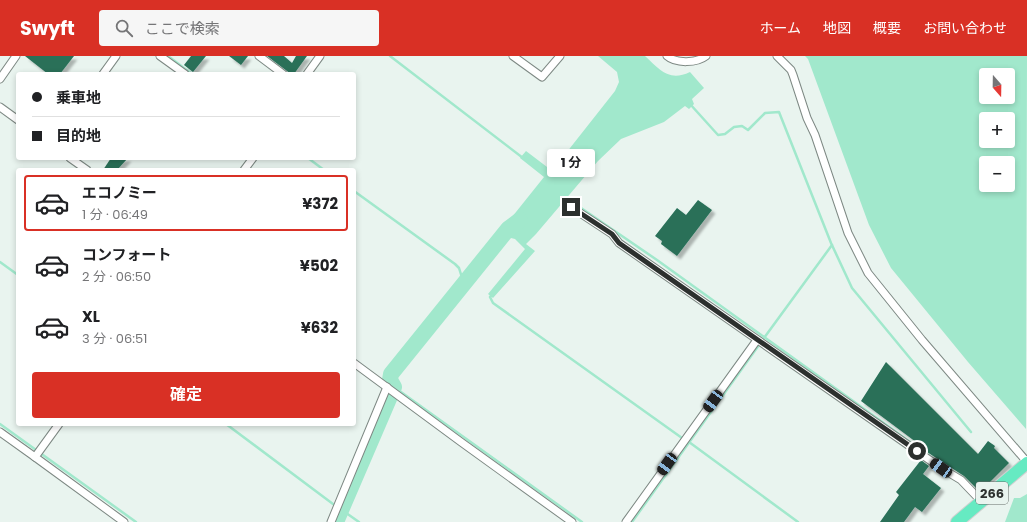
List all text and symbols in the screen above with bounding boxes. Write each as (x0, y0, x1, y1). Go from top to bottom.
search box (99, 10, 379, 46)
text: Swyft (20, 15, 75, 42)
icon: search (113, 17, 135, 39)
text: ここで検索 (145, 18, 220, 39)
text: ホーム (759, 18, 801, 38)
text: 地図 (823, 18, 851, 38)
text: 概要 (873, 18, 901, 38)
text: お問い合わせ (923, 18, 1007, 38)
north arrow (979, 68, 1015, 104)
map controls (979, 68, 1015, 192)
text: 乗車地 (56, 87, 101, 108)
button: + (979, 112, 1015, 148)
text: 目的地 (56, 125, 101, 146)
callout: 1 分 (547, 149, 595, 177)
text: 1 分 (561, 153, 581, 172)
button: − (979, 156, 1015, 192)
text: エコノミー (82, 182, 157, 203)
icon: car (34, 185, 70, 221)
text: ¥372 (302, 193, 338, 214)
route end (562, 198, 580, 216)
text: 1 分 · 06:49 (82, 205, 148, 224)
text: コンフォート (82, 244, 172, 265)
icon: car (34, 247, 70, 283)
text: ¥502 (300, 255, 338, 276)
text: 2 分 · 06:50 (82, 267, 151, 286)
text: XL (82, 306, 100, 327)
icon: car (34, 309, 70, 345)
text: ¥632 (301, 317, 338, 338)
text: 3 分 · 06:51 (82, 329, 147, 348)
button: 確定 (32, 372, 340, 418)
car (701, 388, 725, 414)
route start (908, 442, 926, 460)
car (655, 451, 679, 477)
car (928, 456, 954, 480)
road number: 266 (976, 482, 1008, 504)

